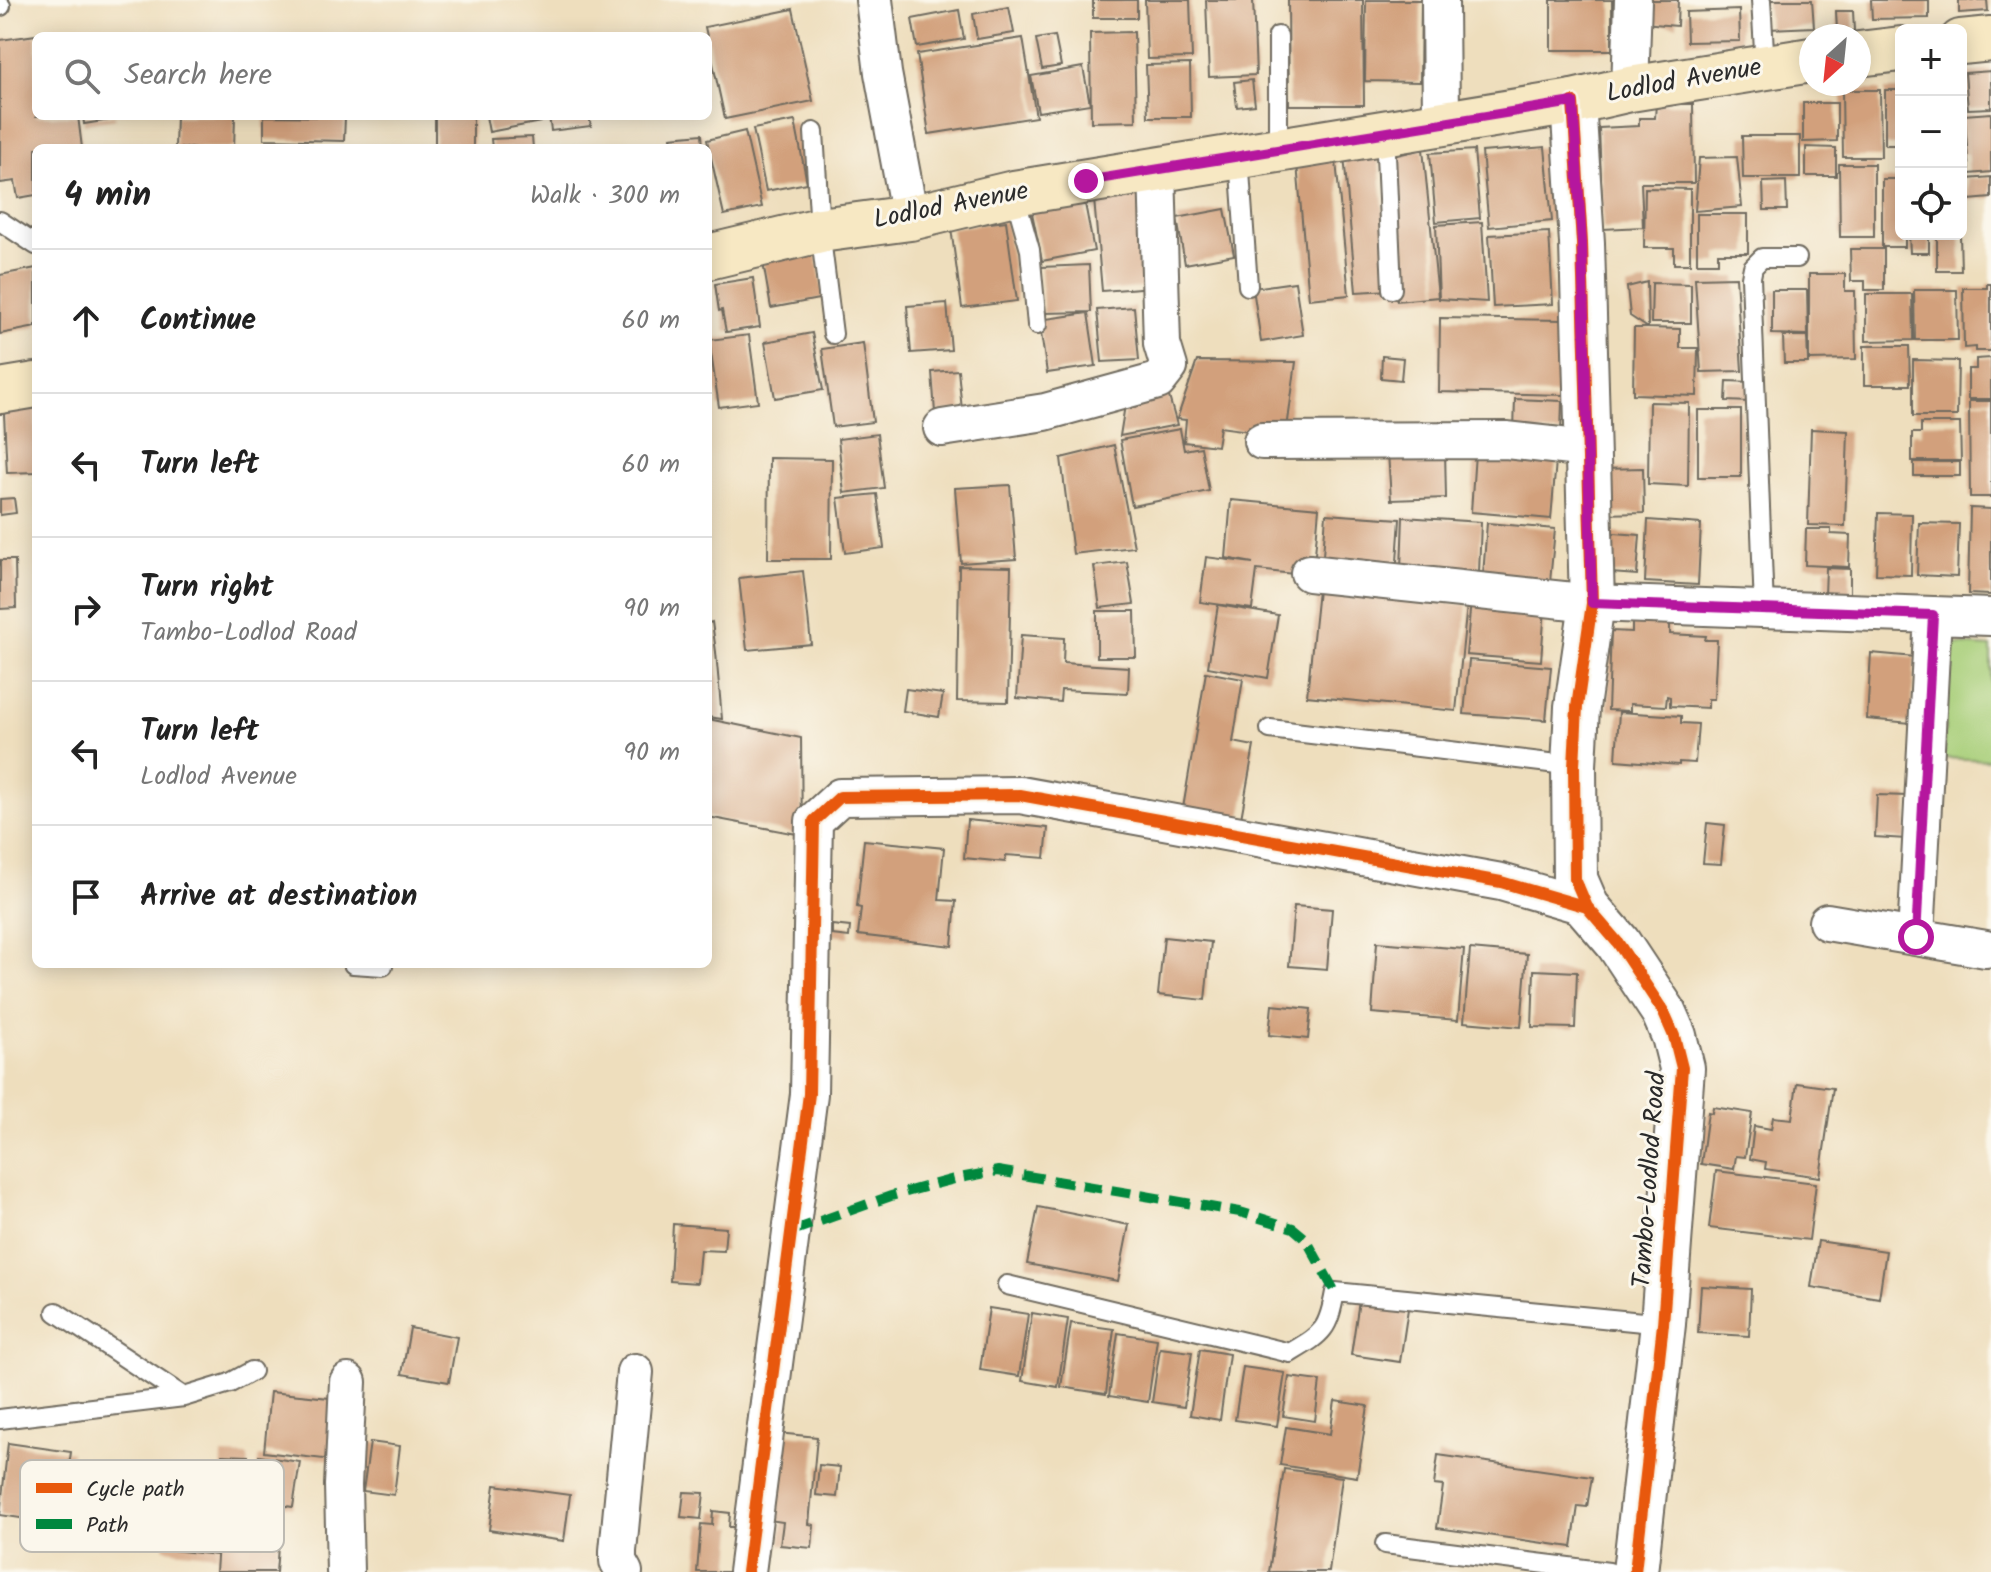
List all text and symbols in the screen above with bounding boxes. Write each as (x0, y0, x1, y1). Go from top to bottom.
north arrow (1799, 24, 1871, 96)
map controls (1895, 24, 1967, 240)
button: + (1895, 24, 1967, 96)
search box (32, 32, 712, 120)
street label: Lodlod Avenue (1603, 47, 1765, 115)
text: Search here (124, 52, 272, 100)
icon: search (60, 54, 104, 98)
button: − (1895, 96, 1967, 168)
route end (1068, 163, 1104, 199)
button: locate (1895, 168, 1967, 240)
text: 4 min (64, 169, 151, 223)
street label: Lodlod Avenue (870, 170, 1032, 242)
text: Walk · 300 m (530, 175, 680, 217)
text: Continue (140, 297, 256, 345)
icon: ahead (64, 299, 108, 343)
text: 60 m (621, 300, 680, 342)
text: Turn left (140, 441, 259, 489)
icon: left (64, 443, 108, 487)
text: 60 m (621, 444, 680, 486)
text: Turn right (140, 564, 273, 612)
icon: right (64, 587, 108, 631)
text: 90 m (623, 588, 680, 630)
text: Tambo-Lodlod Road (140, 612, 357, 654)
text: Turn left (140, 708, 259, 756)
icon: left (64, 731, 108, 775)
text: 90 m (623, 732, 680, 774)
text: Lodlod Avenue (140, 756, 297, 798)
text: Arrive at destination (140, 873, 417, 921)
icon: arrive (64, 875, 108, 919)
route start (1898, 919, 1934, 955)
street label: Tambo-Lodlod Road (1621, 1069, 1679, 1290)
legend (20, 1460, 284, 1552)
text: Cycle path (86, 1473, 185, 1508)
text: Path (86, 1509, 129, 1544)

